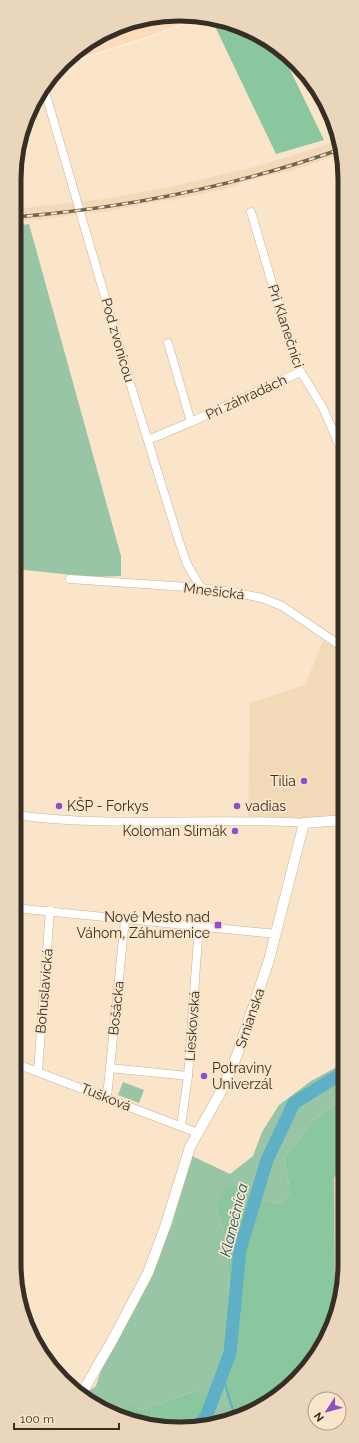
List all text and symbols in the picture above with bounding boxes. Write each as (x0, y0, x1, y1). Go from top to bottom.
street label: Pri Klanečnici (265, 282, 307, 370)
street label: Pod zvonicou (98, 296, 138, 384)
street label: Pri záhradách (203, 371, 289, 423)
street label: Mnešická (183, 579, 245, 603)
place label: Tilia (270, 773, 296, 789)
marker: Tilia (299, 776, 309, 786)
place label: KŠP - Forkys (67, 796, 149, 814)
place label: vadias (245, 798, 286, 814)
marker: KŠP - Forkys (54, 801, 64, 811)
marker: vadias (232, 801, 242, 811)
place label: Koloman Slimák (122, 823, 228, 839)
marker: Koloman Slimák (230, 826, 240, 836)
place label: Nové Mesto nad Váhom, Záhumenice (76, 909, 210, 941)
marker: Nové Mesto nad Váhom, Záhumenice (213, 920, 223, 930)
street label: Bohuslavická (32, 948, 56, 1034)
street label: Bošácka (105, 980, 127, 1036)
street label: Srnianska (232, 986, 268, 1050)
street label: Lieskovská (182, 990, 202, 1062)
place label: Potraviny Univerzál (212, 1060, 273, 1092)
marker: Potraviny Univerzál (199, 1071, 209, 1081)
street label: Tušková (79, 1080, 133, 1114)
water label: Klanečnica (216, 1181, 252, 1258)
north arrow (307, 1391, 347, 1431)
scale bar (14, 1405, 119, 1431)
text: N (312, 1409, 327, 1424)
text: 100 m (20, 1412, 54, 1426)

